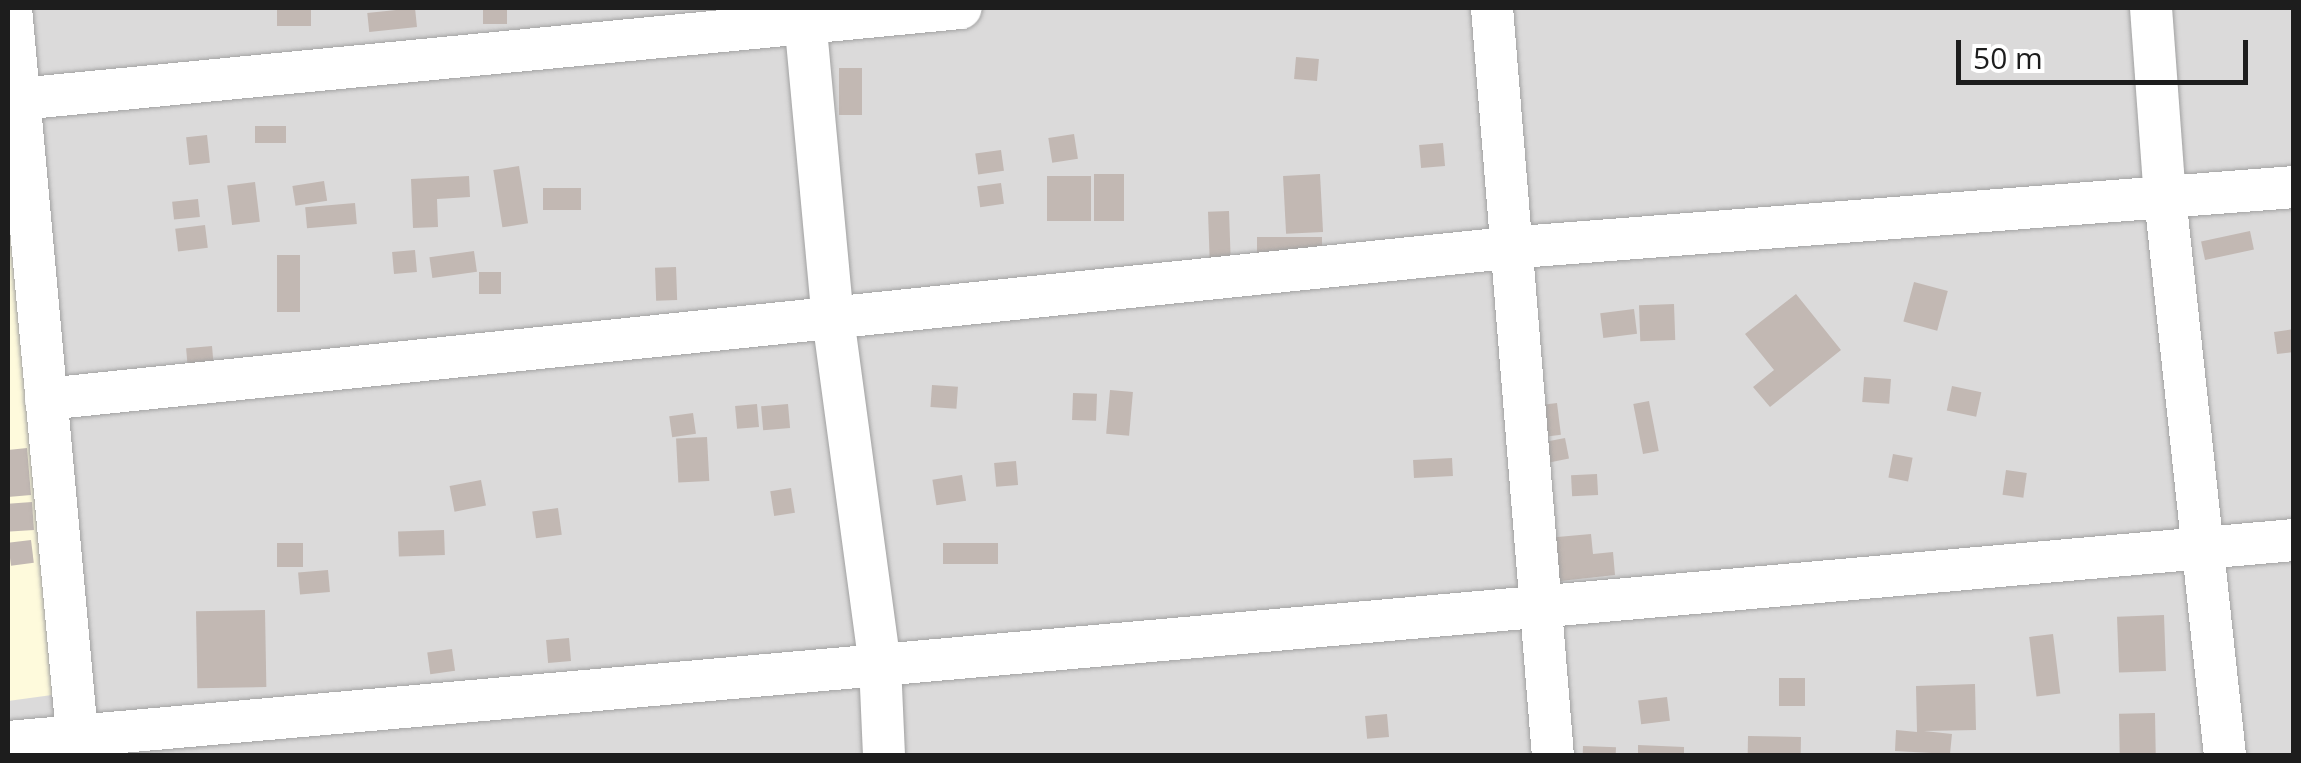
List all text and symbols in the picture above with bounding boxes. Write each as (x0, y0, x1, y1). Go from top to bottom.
scale bar (1961, 20, 2254, 82)
text: 50 m (1973, 37, 2043, 78)

